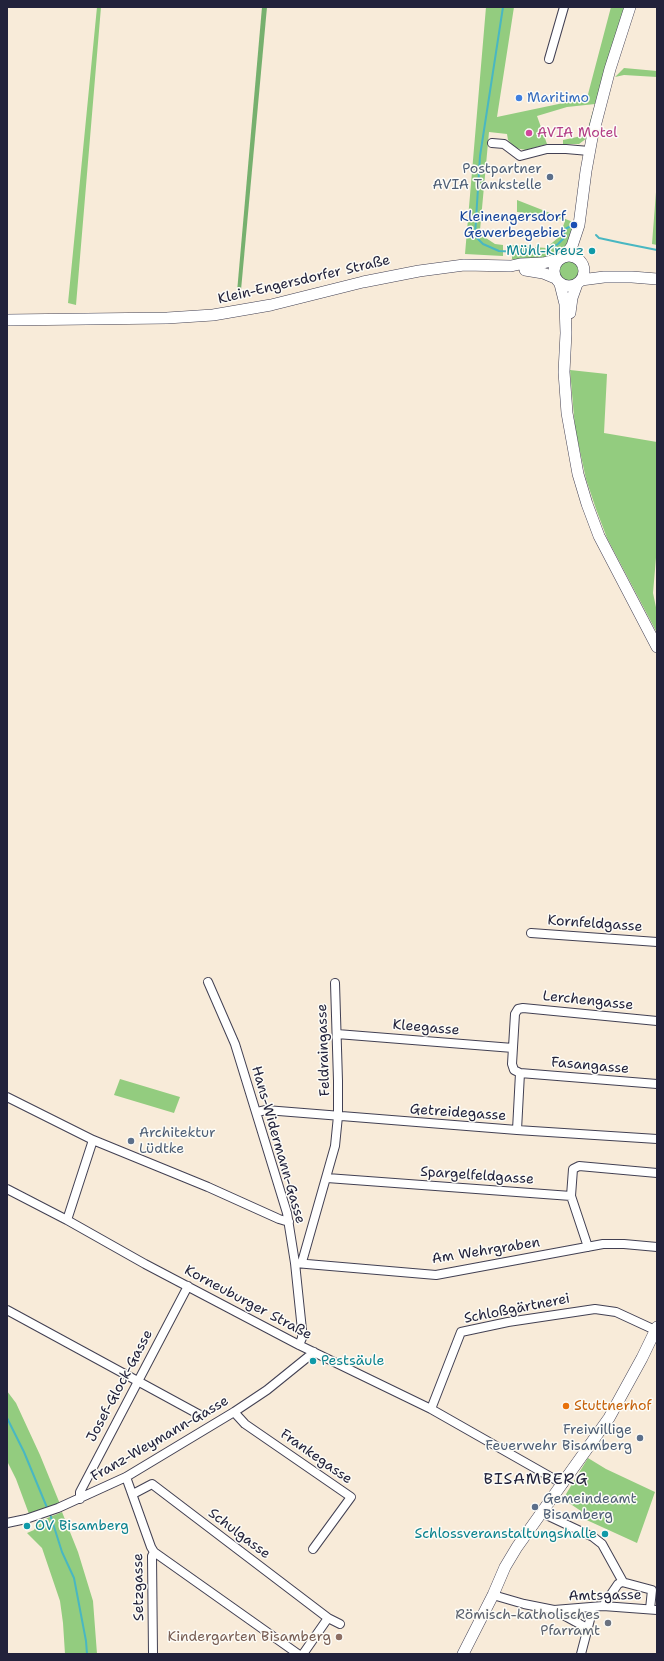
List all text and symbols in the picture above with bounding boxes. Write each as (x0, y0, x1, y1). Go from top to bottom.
place label: Maritimo (527, 90, 589, 106)
marker: Maritimo (514, 93, 524, 103)
place label: AVIA Motel (537, 125, 618, 141)
marker: AVIA Motel (524, 128, 534, 138)
place label: Postpartner AVIA Tankstelle (433, 161, 542, 194)
marker: Postpartner AVIA Tankstelle (545, 172, 555, 182)
place label: Kleinengersdorf Gewerbegebiet (460, 209, 566, 242)
marker: Kleinengersdorf Gewerbegebiet (569, 220, 579, 230)
place label: Mühl-Kreuz (506, 243, 584, 259)
marker: Mühl-Kreuz (587, 246, 597, 256)
street label: Klein-Engersdorfer Straße (216, 252, 392, 308)
street label: Kornfeldgasse (547, 912, 643, 936)
street label: Lerchengasse (542, 988, 634, 1014)
street label: Feldraingasse (314, 1003, 334, 1097)
street label: Kleegasse (392, 1017, 460, 1039)
street label: Fasangasse (550, 1054, 630, 1078)
street label: Hans-Widermann-Gasse (247, 1064, 309, 1226)
street label: Getreidegasse (409, 1101, 507, 1125)
place label: Architektur Lüdtke (139, 1125, 216, 1158)
marker: Architektur Lüdtke (126, 1136, 136, 1146)
street label: Spargelfeldgasse (420, 1164, 534, 1188)
street label: Am Wehrgraben (431, 1234, 541, 1268)
street label: Korneuburger Straße (181, 1262, 315, 1344)
street label: Schloßgärtnerei (463, 1290, 571, 1328)
street label: Josef-Glock-Gasse (83, 1327, 157, 1445)
place label: Pestsäule (321, 1353, 385, 1369)
marker: Pestsäule (308, 1356, 318, 1366)
street label: Franz-Weymann-Gasse (88, 1393, 232, 1485)
place label: Stuttnerhof (574, 1398, 652, 1414)
marker: Stuttnerhof (561, 1401, 571, 1411)
place label: Freiwillige Feuerwehr Bisamberg (485, 1422, 632, 1454)
street label: Frankegasse (277, 1426, 355, 1488)
marker: Freiwillige Feuerwehr Bisamberg (635, 1433, 645, 1443)
district label: BISAMBERG (483, 1470, 589, 1490)
place label: Gemeindeamt Bisamberg (543, 1491, 637, 1524)
marker: Gemeindeamt Bisamberg (530, 1502, 540, 1512)
street label: Schulgasse (205, 1505, 273, 1563)
place label: OV Bisamberg (35, 1518, 129, 1534)
marker: OV Bisamberg (22, 1521, 32, 1531)
place label: Schlossveranstaltungshalle (415, 1526, 597, 1542)
marker: Schlossveranstaltungshalle (600, 1529, 610, 1539)
street label: Setzgasse (130, 1553, 148, 1621)
street label: Amtsgasse (568, 1587, 642, 1605)
place label: Römisch-katholisches Pfarramt (455, 1607, 600, 1640)
marker: Römisch-katholisches Pfarramt (603, 1618, 613, 1628)
place label: Kindergarten Bisamberg (167, 1629, 331, 1645)
marker: Kindergarten Bisamberg (334, 1632, 344, 1642)

